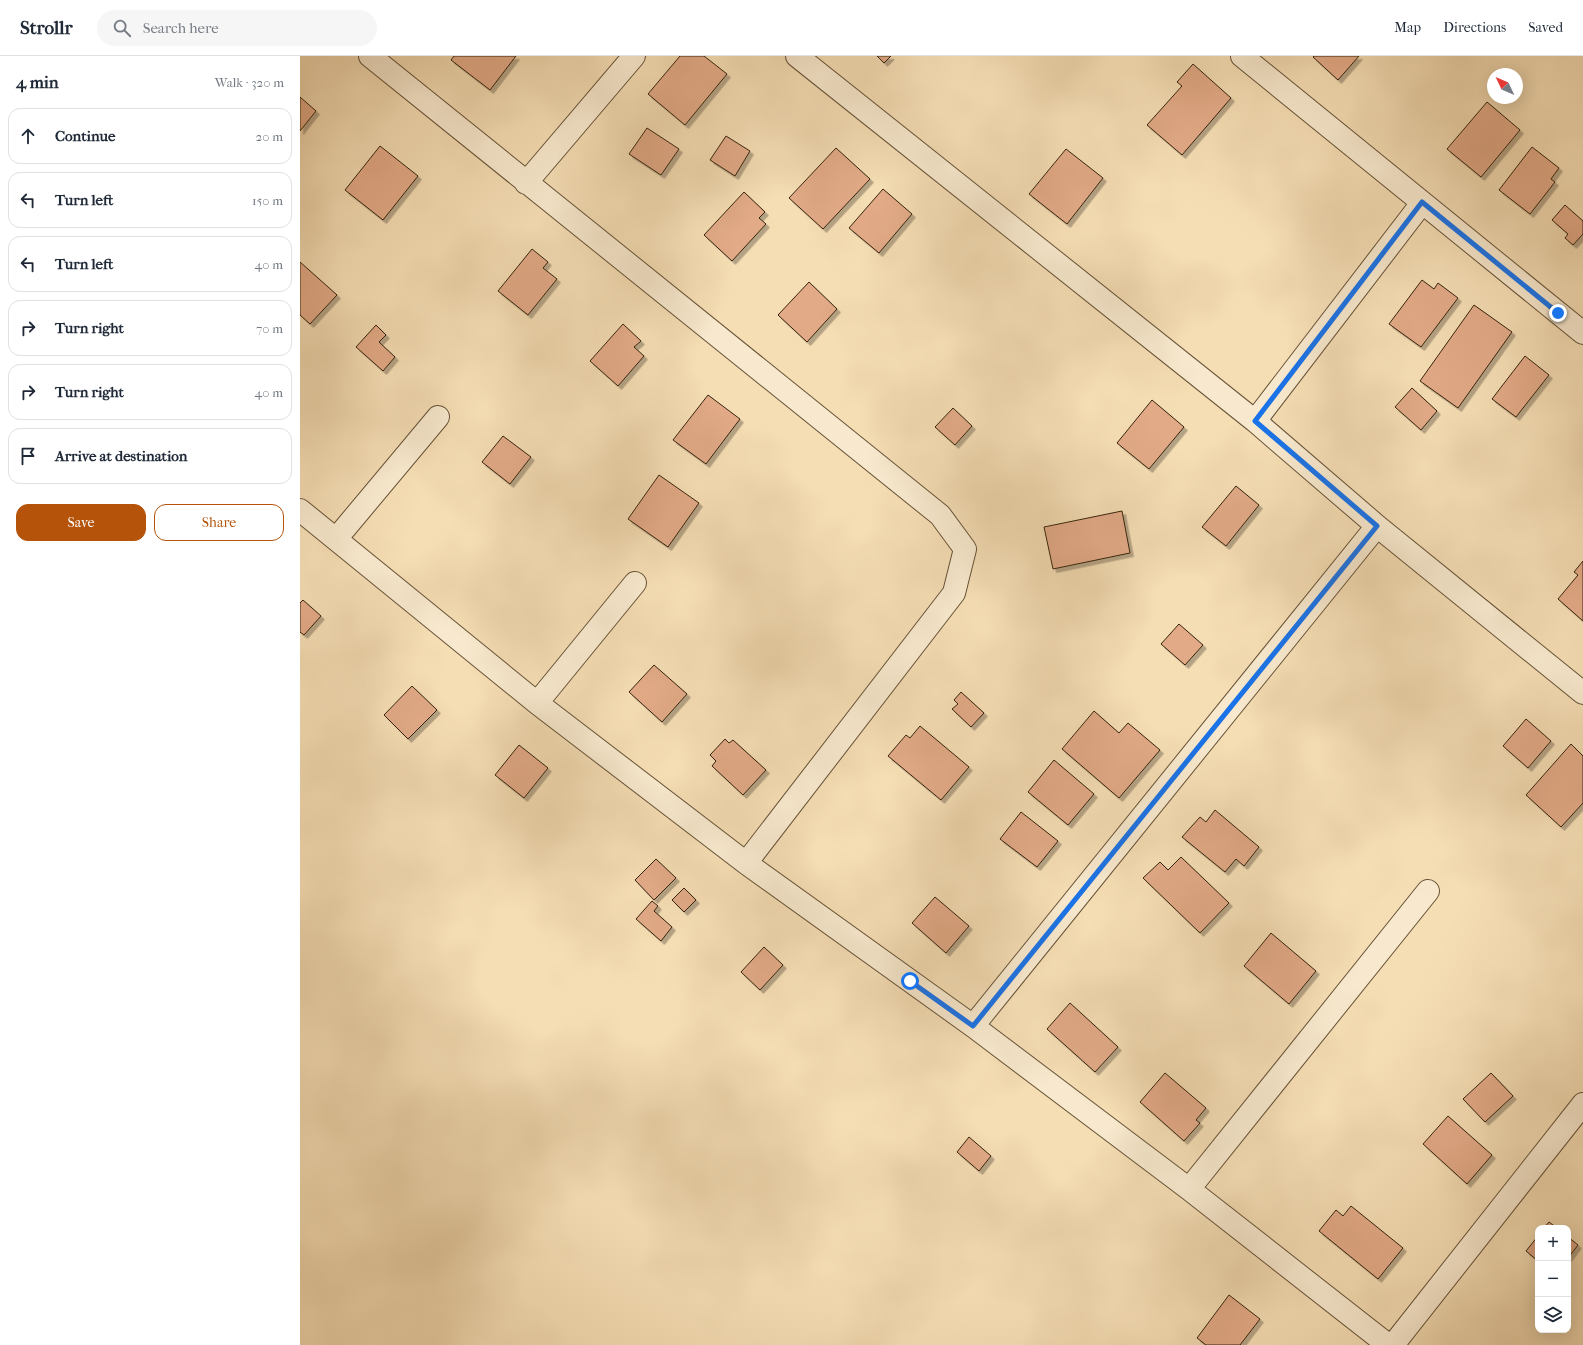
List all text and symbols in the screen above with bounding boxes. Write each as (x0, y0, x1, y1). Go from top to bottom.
search box (97, 10, 377, 46)
text: Strollr (20, 17, 73, 39)
icon: search (111, 17, 133, 39)
text: Search here (143, 19, 219, 37)
text: Map (1394, 19, 1421, 36)
text: Directions (1443, 19, 1506, 36)
text: Saved (1528, 19, 1563, 36)
north arrow (1487, 68, 1523, 104)
text: 4 min (16, 72, 59, 92)
text: Walk · 320 m (215, 75, 284, 90)
icon: ahead (17, 125, 39, 147)
text: Continue (55, 127, 115, 145)
text: 20 m (256, 129, 283, 144)
icon: left (17, 189, 39, 211)
text: Turn left (55, 191, 113, 209)
text: 150 m (252, 193, 283, 208)
icon: left (17, 253, 39, 275)
text: Turn left (55, 255, 113, 273)
text: 40 m (255, 257, 283, 272)
route end (1549, 304, 1567, 322)
icon: right (17, 317, 39, 339)
text: Turn right (55, 319, 124, 337)
text: 70 m (256, 321, 283, 336)
icon: right (17, 381, 39, 403)
text: Turn right (55, 383, 124, 401)
text: 40 m (255, 385, 283, 400)
icon: arrive (17, 445, 39, 467)
text: Arrive at destination (55, 447, 187, 465)
button: Save (16, 504, 146, 541)
button: Share (154, 504, 284, 541)
route start (901, 972, 919, 990)
map controls (1535, 1225, 1571, 1333)
button: + (1535, 1225, 1571, 1261)
button: − (1535, 1261, 1571, 1297)
button: layers (1535, 1297, 1571, 1333)

